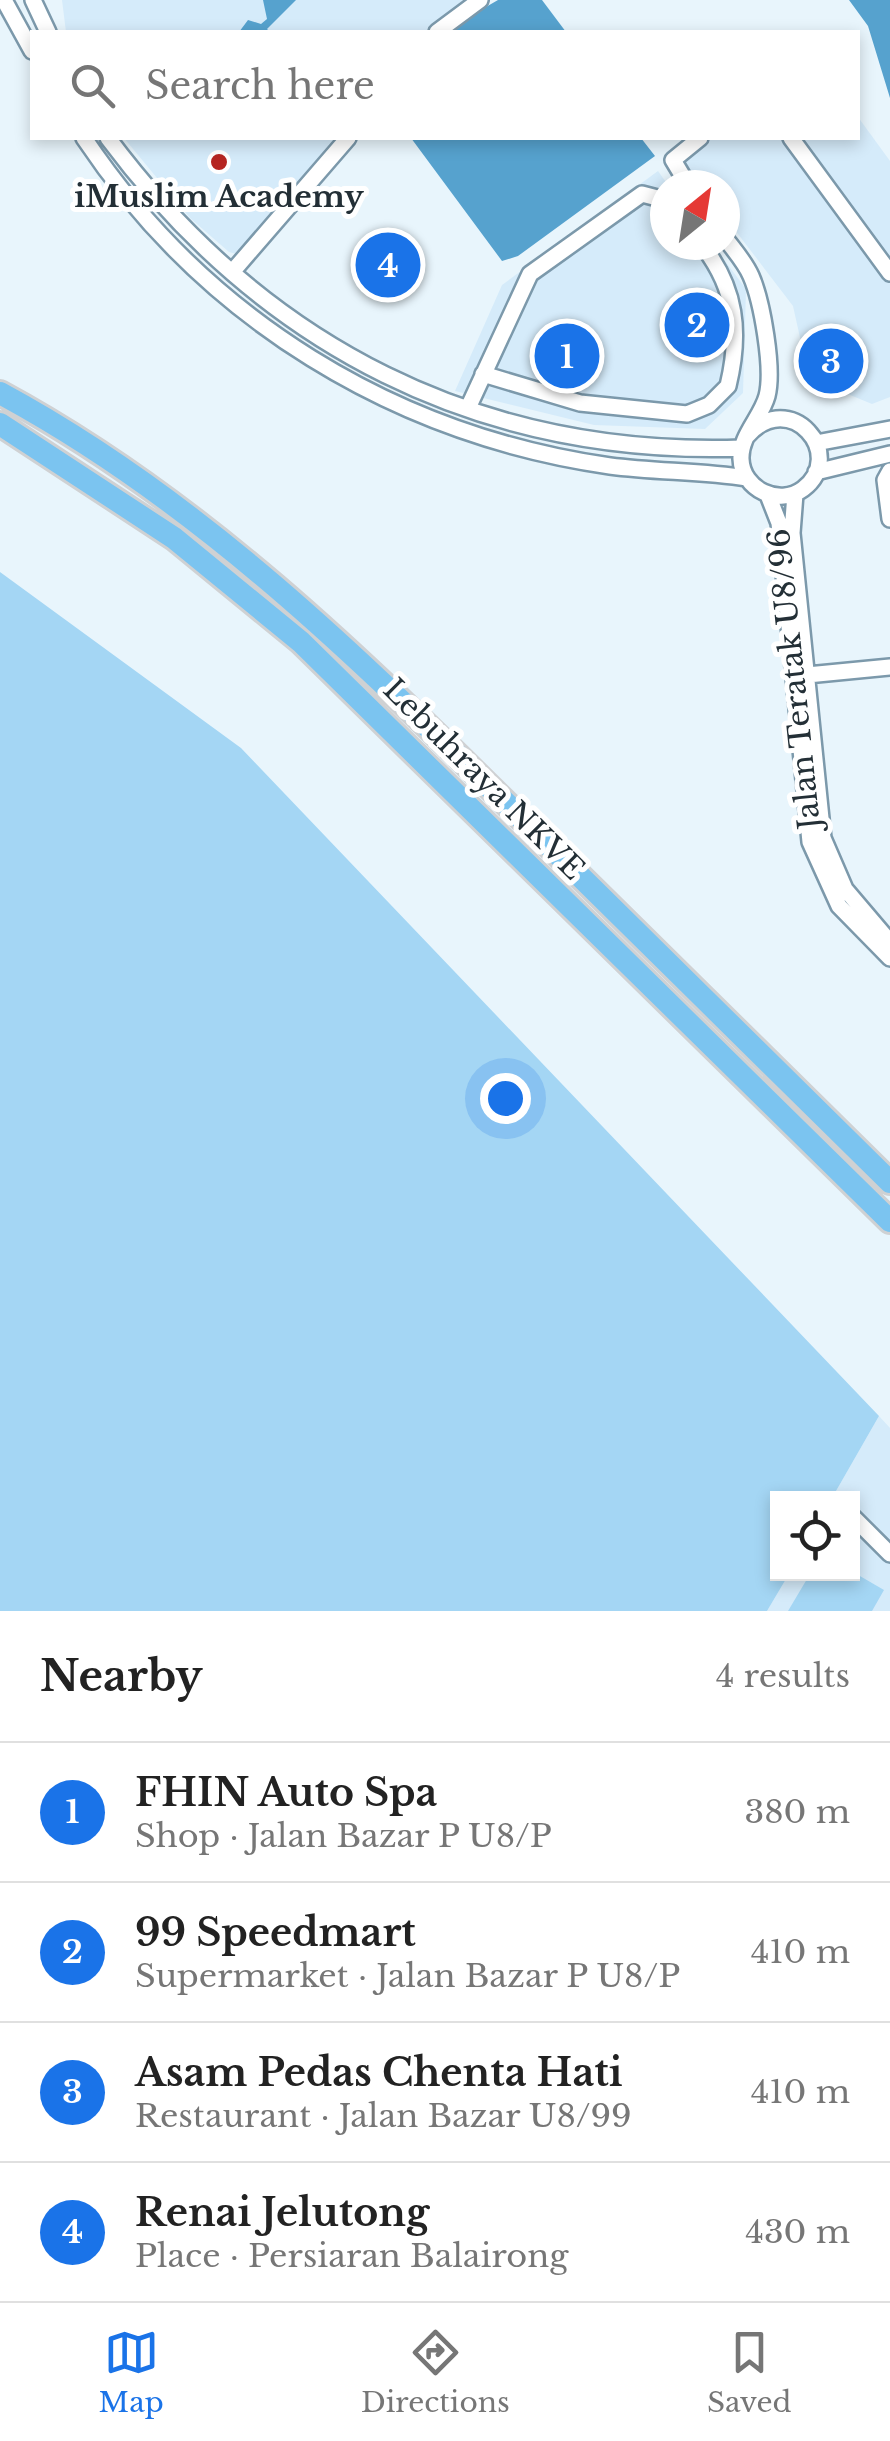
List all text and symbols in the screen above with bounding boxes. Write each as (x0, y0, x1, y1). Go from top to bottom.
search box (30, 30, 860, 140)
icon: search (65, 58, 120, 113)
text: Search here (145, 62, 375, 109)
marker: iMuslim Academy (208, 151, 230, 173)
north arrow (650, 170, 740, 260)
place label: iMuslim Academy (74, 178, 364, 215)
pin: 4 (356, 228, 420, 302)
pin: 2 (664, 288, 730, 362)
pin: 1 (534, 318, 600, 394)
pin: 3 (798, 324, 864, 398)
street label: Jalan Teratak U8/96 (760, 527, 829, 835)
street label: Lebuhraya NKVE (376, 671, 592, 887)
your location (480, 1073, 531, 1124)
map controls (770, 1491, 860, 1581)
button: locate (770, 1491, 860, 1581)
text: Nearby (40, 1650, 203, 1702)
text: 4 results (716, 1656, 850, 1696)
text: FHIN Auto Spa (135, 1769, 437, 1816)
text: 1 (66, 1792, 79, 1832)
text: 380 m (745, 1792, 850, 1832)
text: Shop · Jalan Bazar P U8/P (135, 1816, 552, 1856)
text: 99 Speedmart (135, 1909, 416, 1956)
text: 2 (62, 1932, 83, 1972)
text: 410 m (751, 1932, 850, 1972)
text: Supermarket · Jalan Bazar P U8/P (135, 1956, 680, 1996)
text: Asam Pedas Chenta Hati (135, 2049, 623, 2096)
text: 3 (62, 2072, 83, 2112)
text: 410 m (751, 2072, 850, 2112)
text: Restaurant · Jalan Bazar U8/99 (135, 2096, 632, 2136)
text: Renai Jelutong (135, 2189, 429, 2236)
text: 4 (62, 2212, 83, 2252)
text: 430 m (745, 2212, 850, 2252)
text: Place · Persiaran Balairong (135, 2236, 568, 2276)
tab: Map (99, 2325, 164, 2420)
tab: Directions (361, 2325, 510, 2420)
tab: Saved (707, 2325, 791, 2420)

